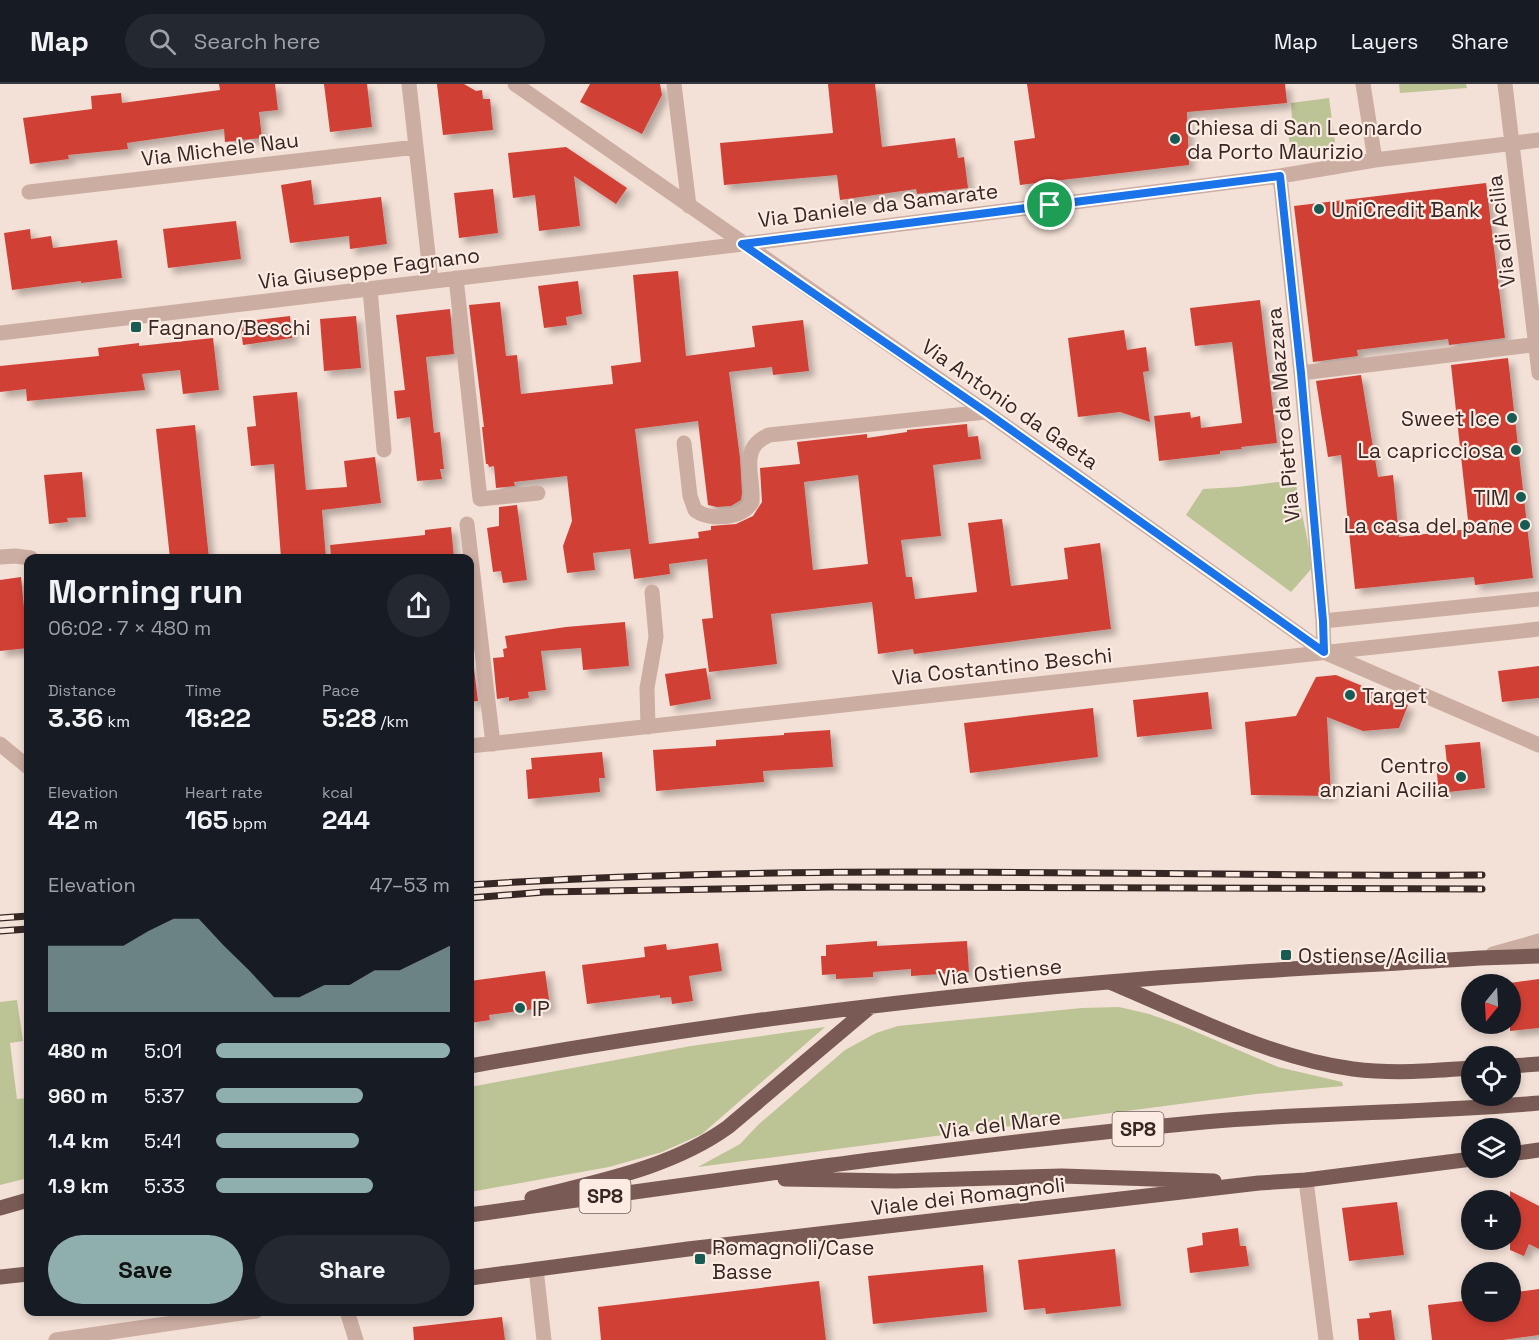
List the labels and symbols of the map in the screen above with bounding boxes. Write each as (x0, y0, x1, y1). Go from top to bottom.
place label: Chiesa di San Leonardo da Porto Maurizio (1187, 114, 1422, 165)
street label: Via Michele Nau (140, 126, 300, 172)
marker: Chiesa di San Leonardo da Porto Maurizio (1168, 132, 1182, 146)
street label: Via di Acilia (1481, 173, 1521, 289)
street label: Via Daniele da Samarate (756, 177, 1000, 233)
pin (1024, 179, 1075, 230)
place label: UniCredit Bank (1331, 196, 1480, 223)
marker: UniCredit Bank (1312, 202, 1326, 216)
street label: Via Giuseppe Fagnano (257, 241, 481, 295)
street label: Via Pietro da Mazzara (1260, 306, 1306, 524)
place label: Fagnano/Beschi (148, 314, 311, 341)
marker: Fagnano/Beschi (129, 320, 143, 334)
street label: Via Antonio da Gaeta (916, 333, 1104, 475)
place label: Sweet Ice (1401, 405, 1500, 432)
marker: Sweet Ice (1505, 411, 1519, 425)
place label: La capricciosa (1358, 437, 1504, 464)
marker: La capricciosa (1509, 443, 1523, 457)
place label: TIM (1473, 484, 1509, 511)
marker: TIM (1514, 490, 1528, 504)
place label: La casa del pane (1344, 512, 1513, 539)
marker: La casa del pane (1518, 518, 1532, 532)
street label: Via Costantino Beschi (891, 641, 1113, 691)
place label: Target (1362, 682, 1427, 709)
marker: Target (1343, 688, 1357, 702)
place label: Centro anziani Acilia (1319, 752, 1449, 803)
marker: Centro anziani Acilia (1454, 770, 1468, 784)
place label: Ostiense/Acilia (1298, 942, 1447, 969)
marker: Ostiense/Acilia (1279, 948, 1293, 962)
street label: Via Ostiense (937, 952, 1063, 992)
north arrow (1461, 974, 1521, 1034)
place label: IP (532, 995, 550, 1022)
marker: IP (513, 1001, 527, 1015)
street label: Via del Mare (938, 1103, 1062, 1145)
road number: SP8 (1112, 1112, 1164, 1146)
street label: Viale dei Romagnoli (869, 1171, 1067, 1221)
road number: SP8 (580, 1179, 630, 1213)
place label: Romagnoli/Case Basse (712, 1234, 874, 1285)
marker: Romagnoli/Case Basse (693, 1252, 707, 1266)

